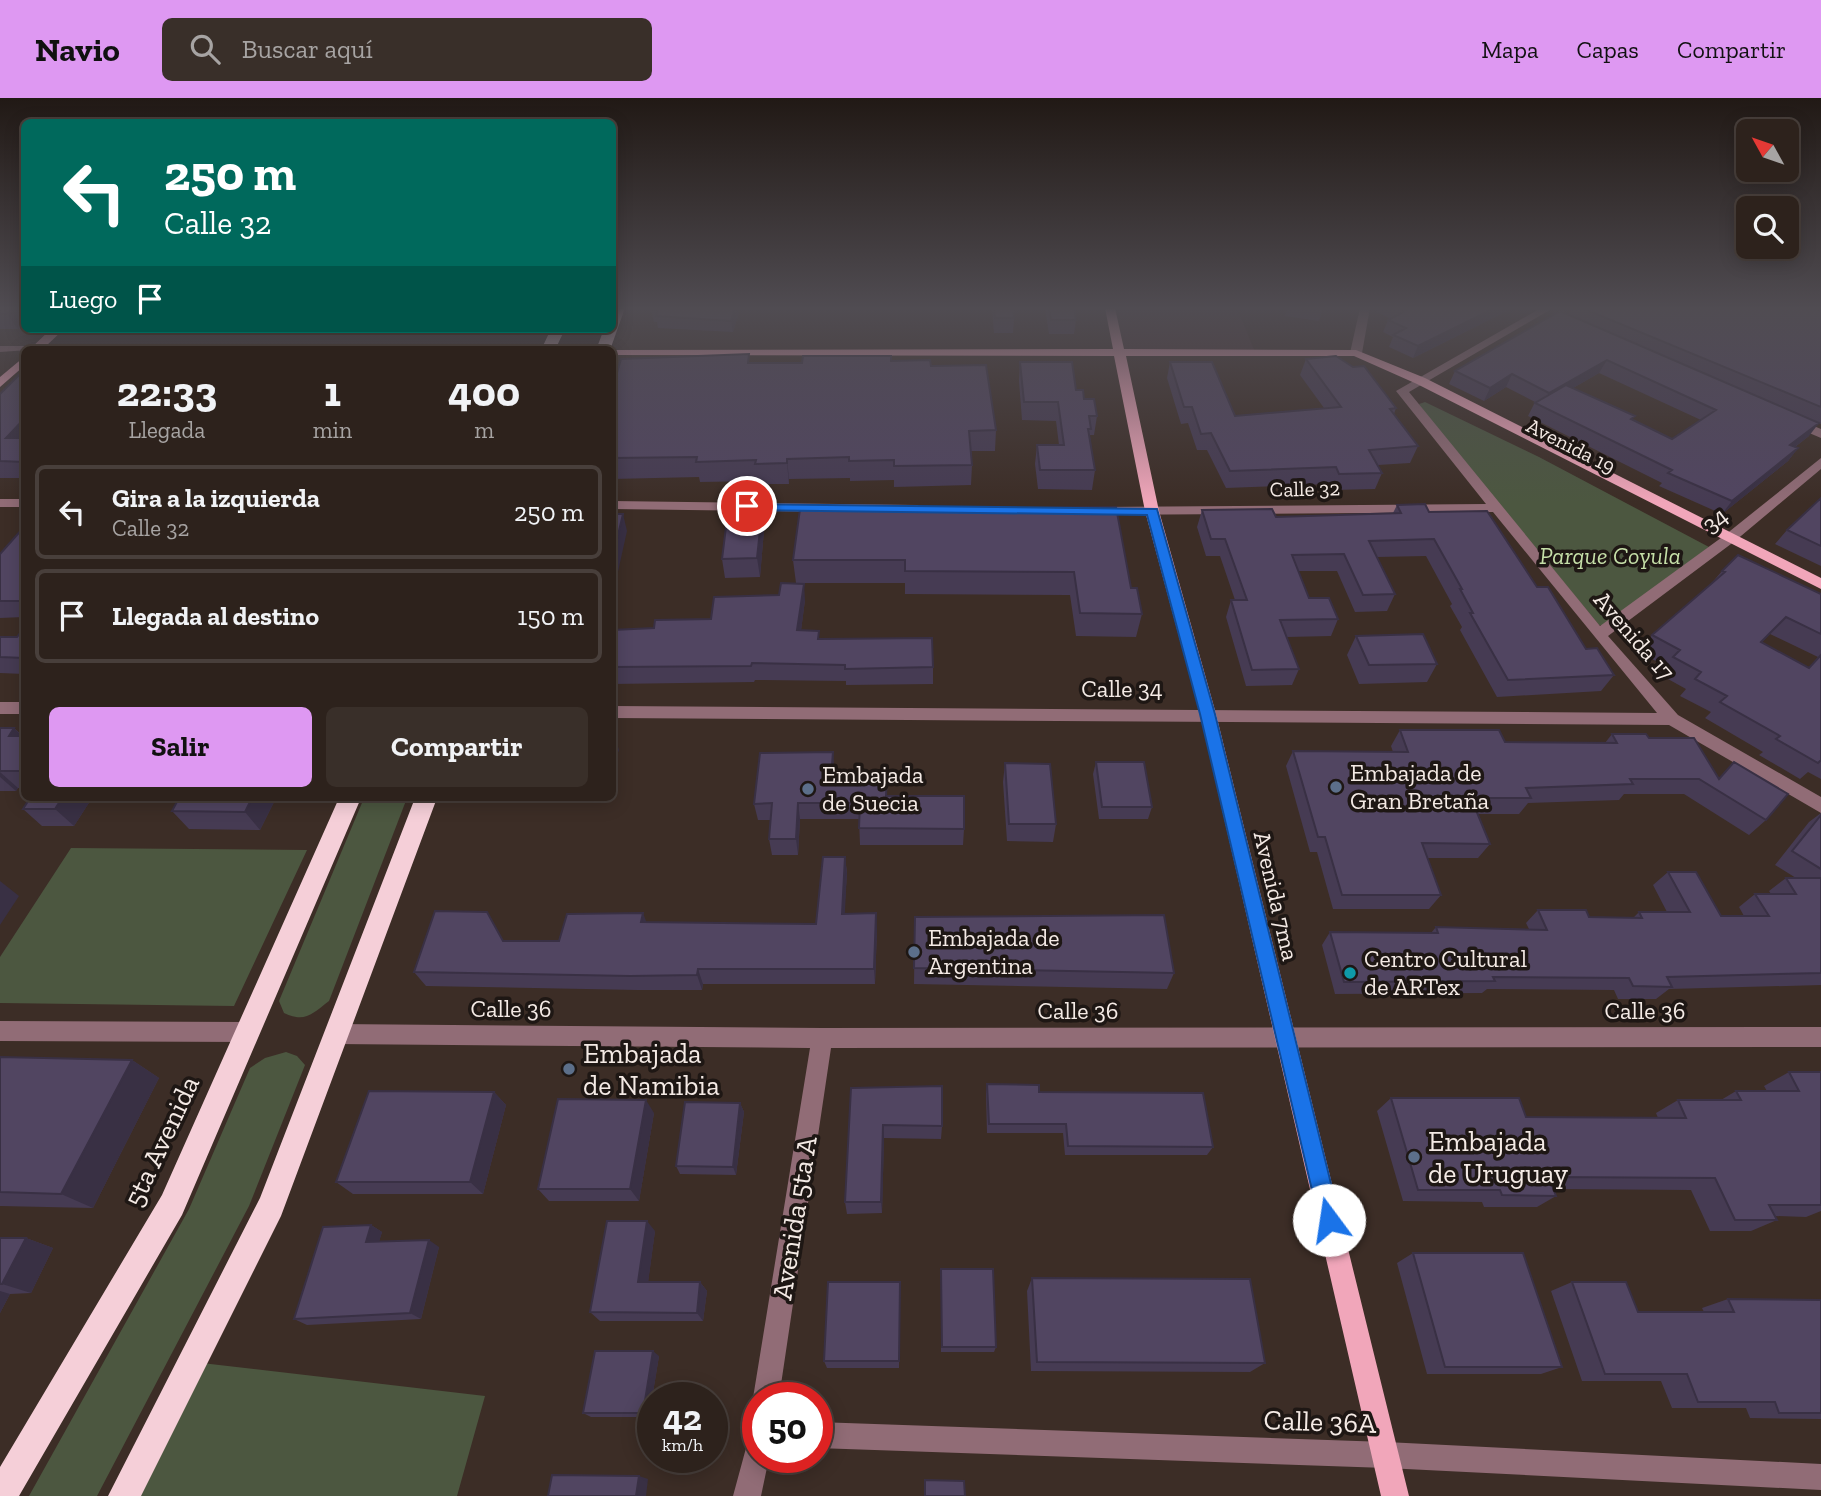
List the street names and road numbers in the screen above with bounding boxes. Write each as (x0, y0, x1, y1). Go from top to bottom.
street label: Avenida 19 (1523, 413, 1620, 479)
street label: Calle 32 (1269, 475, 1341, 502)
street label: 34 (1696, 501, 1733, 539)
street label: Avenida 17 (1588, 585, 1681, 686)
street label: Calle 34 (1081, 674, 1163, 703)
street label: Avenida 7ma (1248, 828, 1306, 964)
street label: Calle 36 (470, 994, 552, 1023)
street label: Calle 36 (1037, 996, 1119, 1025)
street label: Calle 36 (1604, 996, 1686, 1025)
street label: 5ta Avenida (117, 1070, 206, 1212)
street label: Avenida 5ta A (765, 1133, 824, 1302)
street label: Calle 36A (1263, 1403, 1378, 1440)

